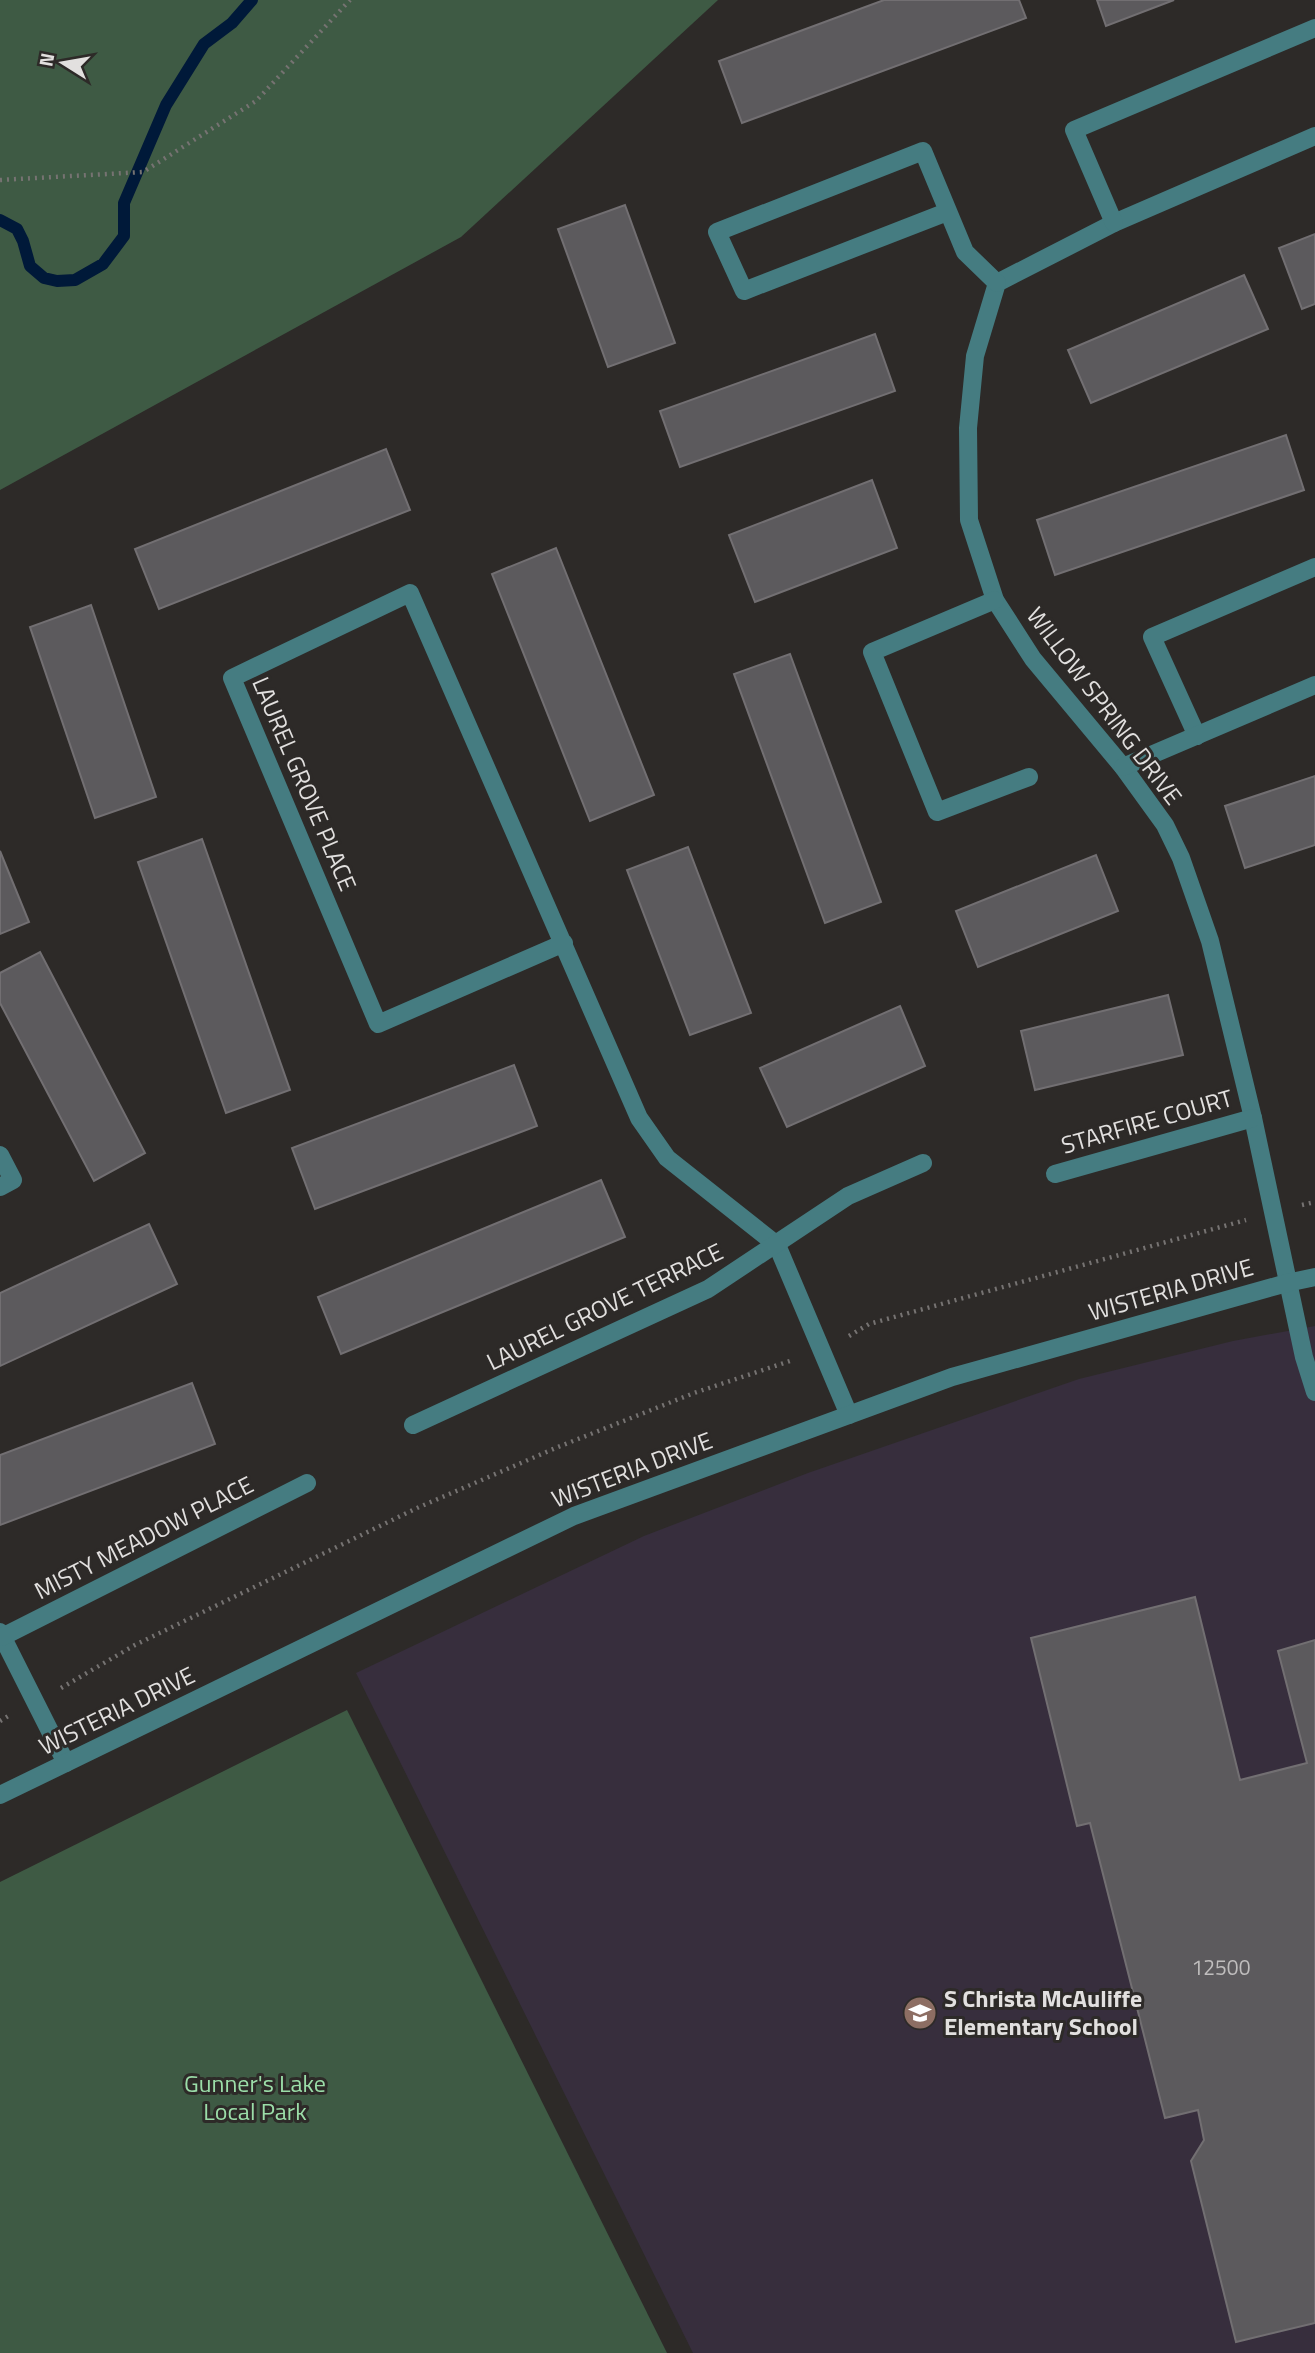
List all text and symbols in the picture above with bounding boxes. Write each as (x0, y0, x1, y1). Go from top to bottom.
north arrow (28, 28, 98, 98)
text: N (30, 50, 61, 69)
street label: WILLOW SPRING DRIVE (1018, 599, 1191, 812)
street label: LAUREL GROVE PLACE (243, 671, 366, 896)
street label: STARFIRE COURT (1057, 1079, 1237, 1163)
street label: LAUREL GROVE TERRACE (480, 1233, 729, 1379)
street label: WISTERIA DRIVE (1084, 1248, 1257, 1330)
street label: WISTERIA DRIVE (546, 1422, 717, 1516)
street label: MISTY MEADOW PLACE (28, 1466, 259, 1608)
street label: WISTERIA DRIVE (32, 1657, 201, 1763)
house number: 12500 (1192, 1951, 1250, 1983)
place label: S Christa McAuliffe Elementary School (944, 1980, 1142, 2044)
school or university icon: S Christa McAuliffe Elementary School (901, 1994, 939, 2032)
park label: Gunner's Lake Local Park (184, 2065, 326, 2129)

